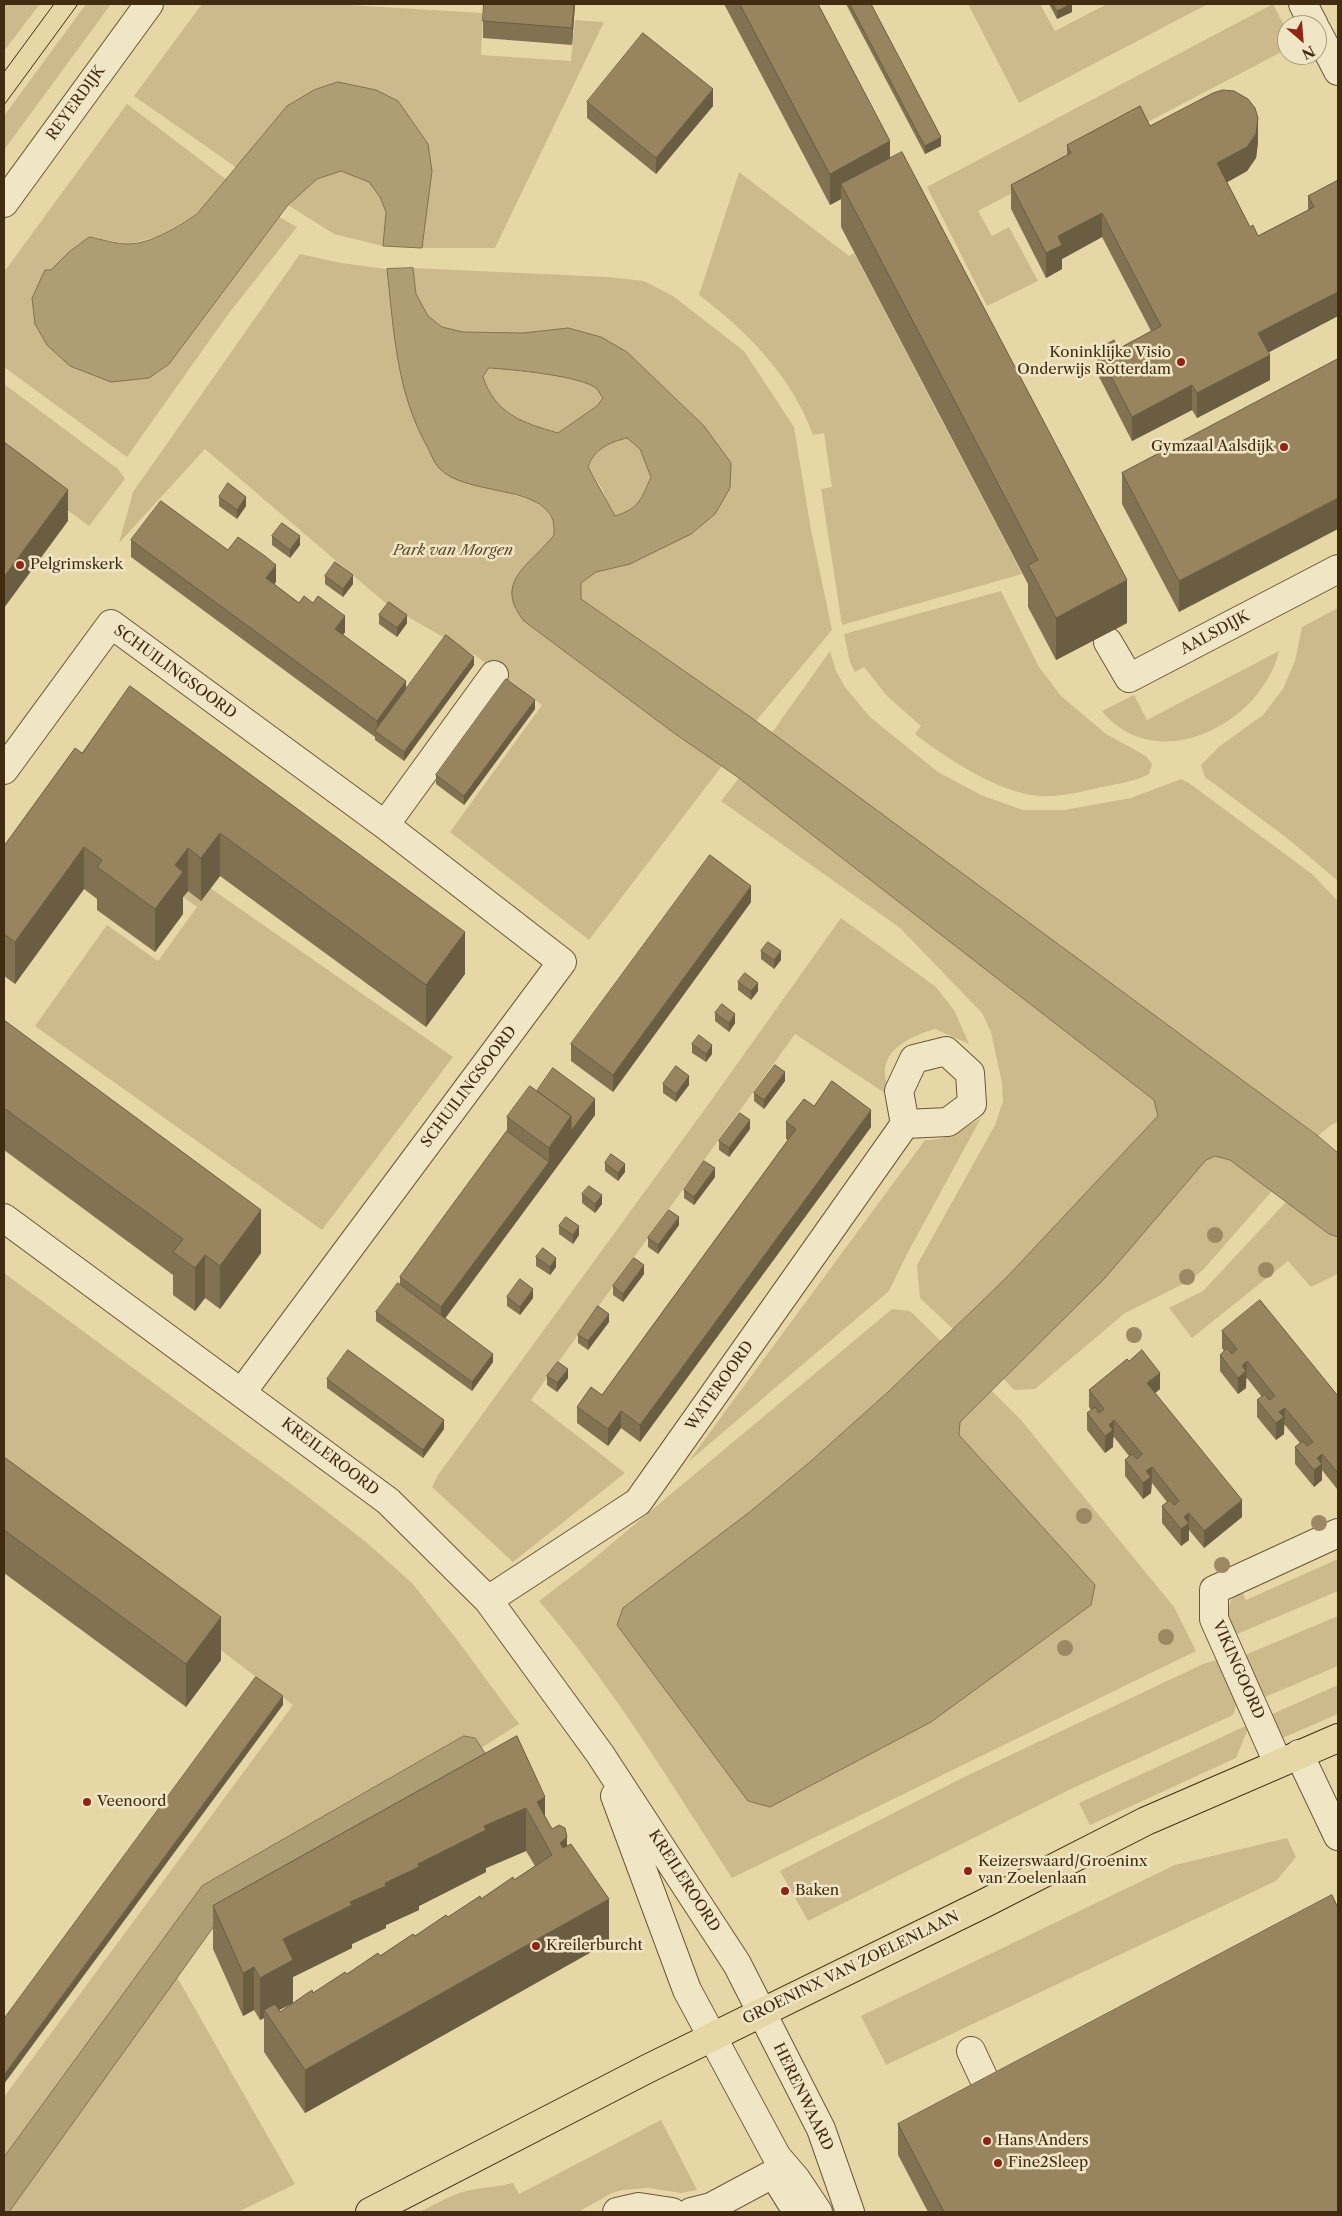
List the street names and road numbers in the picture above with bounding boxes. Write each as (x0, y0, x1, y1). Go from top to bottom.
street label: REYERDIJK (43, 62, 109, 144)
street label: AALSDIJK (1177, 607, 1253, 659)
street label: SCHUILINGSOORD (110, 621, 240, 723)
street label: SCHUILINGSOORD (417, 1023, 521, 1151)
street label: WATEROORD (682, 1338, 758, 1434)
street label: KREILEROORD (278, 1414, 382, 1500)
street label: VIKINGOORD (1208, 1618, 1268, 1722)
street label: KREILEROORD (644, 1827, 724, 1935)
street label: GROENINX VAN ZOELENLAAN (740, 1908, 962, 2028)
street label: HERENWAARD (769, 2040, 837, 2154)

